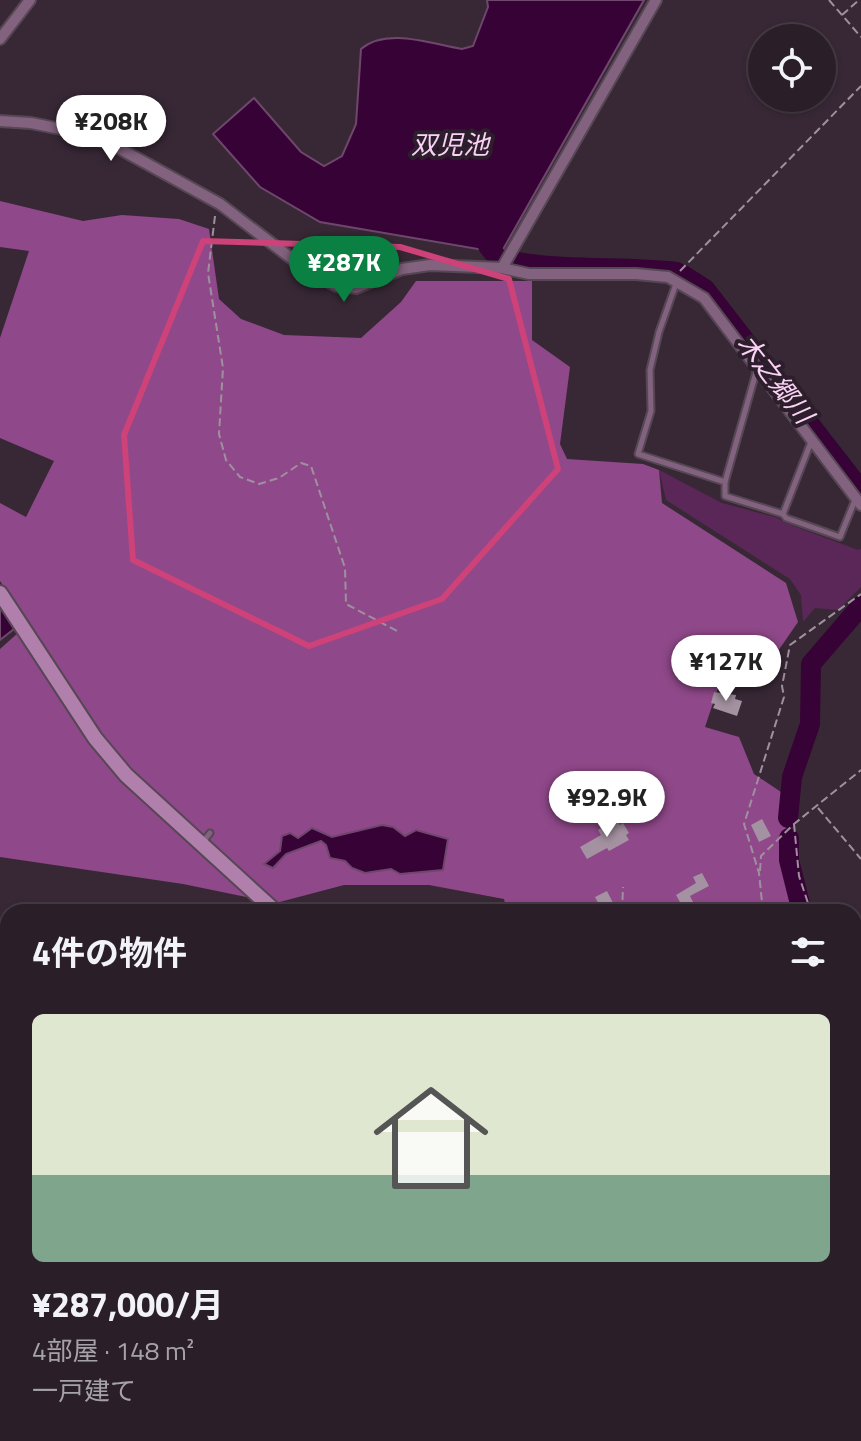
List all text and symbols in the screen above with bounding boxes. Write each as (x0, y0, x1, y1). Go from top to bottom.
map controls (748, 24, 836, 112)
button: locate (748, 24, 836, 112)
pin: ¥208K (55, 95, 167, 163)
text: ¥208K (74, 101, 148, 140)
water label: 双児池 (411, 125, 492, 164)
pin: ¥287K (288, 236, 400, 304)
text: ¥287K (307, 242, 381, 281)
water label: 木之郷川 (728, 326, 825, 434)
pin: ¥127K (670, 635, 782, 703)
text: ¥127K (689, 641, 763, 680)
pin: ¥92.9K (542, 771, 672, 839)
text: ¥92.9K (567, 777, 647, 816)
text: 4件の物件 (32, 926, 187, 978)
icon: filters (786, 930, 830, 974)
icon: home (359, 1066, 503, 1210)
text: ¥287,000/月 (32, 1278, 224, 1330)
text: 4部屋 · 148 m² (32, 1331, 194, 1370)
text: 一戸建て (32, 1371, 136, 1410)

